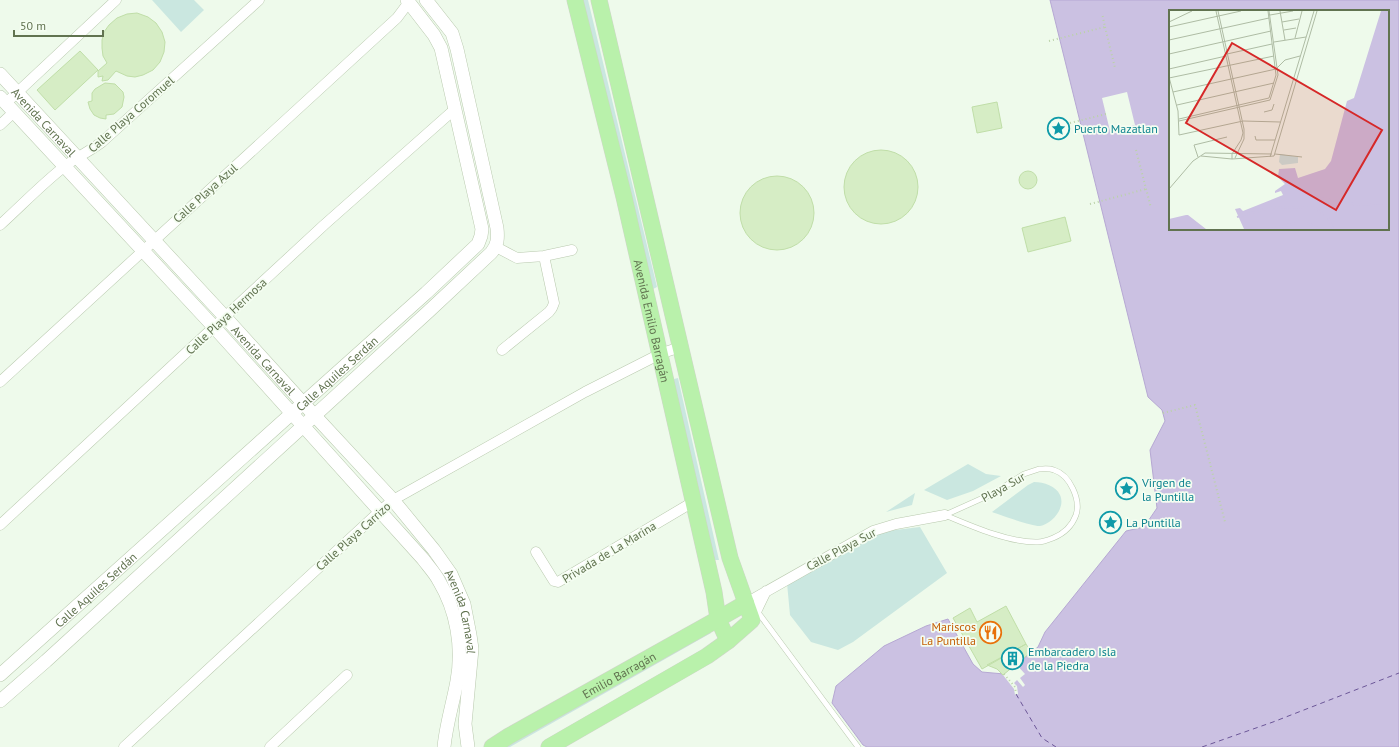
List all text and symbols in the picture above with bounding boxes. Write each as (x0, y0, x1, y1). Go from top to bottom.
inset map (1169, 10, 1389, 230)
scale bar (14, 12, 103, 38)
text: 50 m (20, 18, 46, 33)
street label: Calle Playa Coromuel (85, 72, 177, 155)
street label: Avenida Carnaval (9, 84, 80, 160)
place icon: Puerto Mazatlan (1046, 115, 1072, 141)
place label: Puerto Mazatlan (1074, 121, 1158, 136)
street label: Calle Playa Azul (170, 160, 241, 226)
street label: Avenida Emilio Barragán (631, 258, 673, 384)
street label: Calle Playa Hermosa (182, 275, 270, 357)
street label: Avenida Carnaval (229, 322, 299, 398)
street label: Calle Aquiles Serdán (292, 333, 381, 414)
street label: Playa Sur (978, 469, 1028, 505)
place label: Virgen de la Puntilla (1141, 475, 1194, 504)
place icon: Virgen de la Puntilla (1114, 476, 1140, 502)
street label: Calle Playa Carrizo (313, 499, 393, 573)
place icon: La Puntilla (1097, 509, 1123, 535)
place label: La Puntilla (1126, 515, 1181, 530)
street label: Privada de La Marina (559, 518, 659, 586)
street label: Calle Playa Sur (804, 524, 878, 574)
street label: Calle Aquiles Serdán (51, 549, 139, 630)
street label: Avenida Carnaval (442, 566, 480, 655)
place label: Mariscos La Puntilla (921, 619, 976, 648)
restaurant icon: Mariscos La Puntilla (978, 620, 1004, 646)
place label: Embarcadero Isla de la Piedra (1028, 644, 1116, 673)
building icon: Embarcadero Isla de la Piedra (999, 645, 1025, 671)
street label: Emilio Barragán (579, 648, 658, 701)

